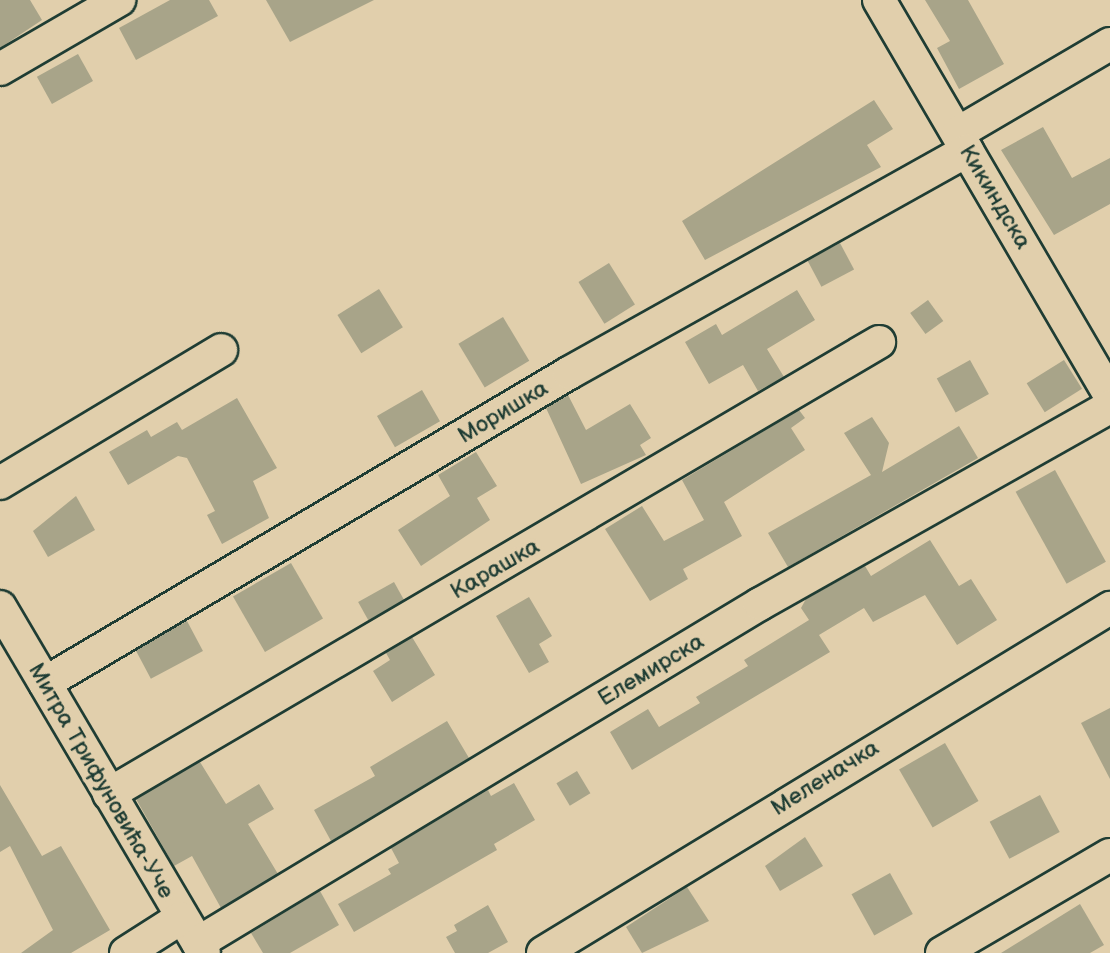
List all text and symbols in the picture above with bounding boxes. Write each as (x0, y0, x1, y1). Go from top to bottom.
street label: Кикиндска (953, 140, 1037, 254)
street label: Моришка (453, 374, 553, 450)
street label: Карашка (446, 533, 544, 605)
street label: Елемирска (593, 628, 709, 712)
street label: Митра Трифуновића-Уче (22, 658, 180, 904)
street label: Меленачка (766, 734, 884, 822)

